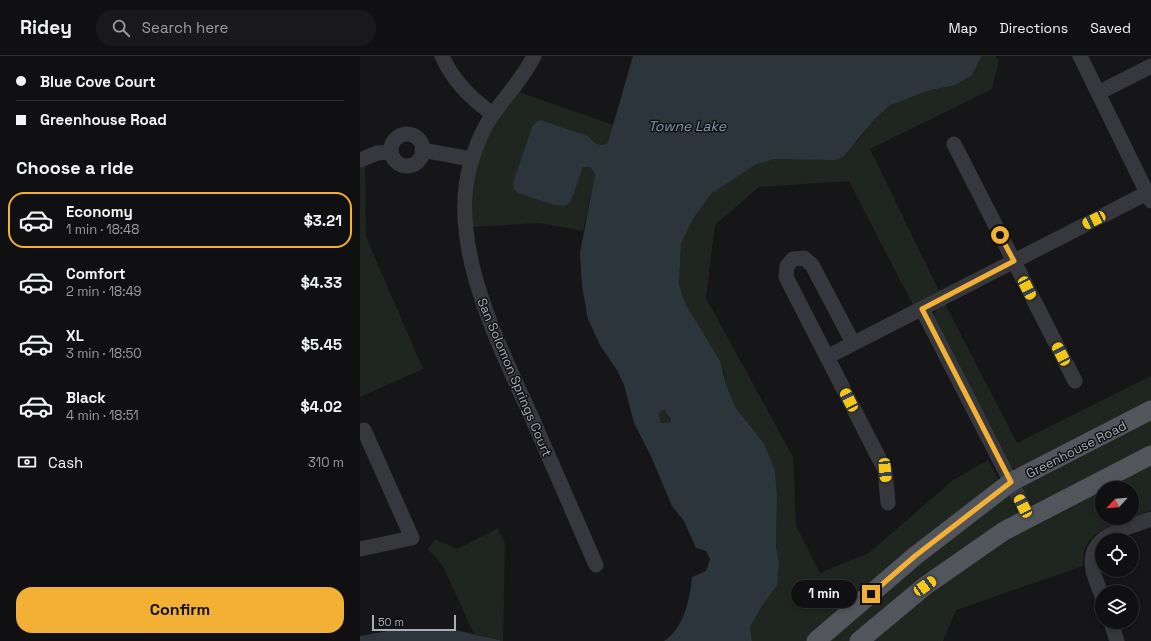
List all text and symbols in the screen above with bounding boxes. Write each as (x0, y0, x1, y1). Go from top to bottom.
search box (96, 10, 376, 46)
text: Ridey (20, 15, 72, 40)
icon: search (110, 17, 132, 39)
text: Search here (142, 18, 228, 37)
text: Map (948, 19, 978, 37)
text: Directions (1000, 19, 1068, 37)
text: Saved (1090, 19, 1131, 37)
text: Blue Cove Court (40, 72, 156, 91)
text: Greenhouse Road (40, 110, 167, 129)
water label: Towne Lake (648, 117, 727, 135)
text: Choose a ride (16, 156, 134, 179)
icon: car (18, 202, 54, 238)
text: Economy (66, 202, 133, 221)
car (1081, 209, 1107, 231)
text: $3.21 (304, 211, 342, 230)
text: 1 min · 18:48 (66, 221, 139, 238)
route start (991, 226, 1009, 244)
icon: car (18, 264, 54, 300)
text: Comfort (66, 264, 126, 283)
text: $4.33 (301, 273, 342, 292)
car (1016, 275, 1038, 301)
text: 2 min · 18:49 (66, 283, 142, 300)
street label: San Solomon Springs Court (473, 295, 556, 459)
icon: car (18, 326, 54, 362)
text: XL (66, 326, 84, 345)
text: $5.45 (301, 335, 342, 354)
car (1050, 341, 1072, 367)
text: 3 min · 18:50 (66, 345, 142, 362)
car (838, 387, 860, 413)
icon: car (18, 388, 54, 424)
text: Black (66, 388, 106, 407)
text: $4.02 (300, 397, 342, 416)
text: 4 min · 18:51 (66, 407, 139, 424)
street label: Greenhouse Road (1023, 417, 1129, 482)
icon: cash (16, 451, 38, 473)
text: Cash (48, 453, 83, 472)
text: 310 m (308, 454, 344, 471)
car (878, 458, 892, 482)
north arrow (1095, 481, 1139, 525)
map controls (1095, 481, 1139, 629)
car (1012, 493, 1034, 519)
button: locate (1095, 533, 1139, 577)
car (912, 574, 938, 598)
callout: 1 min (791, 580, 857, 608)
text: 1 min (808, 585, 840, 602)
route end (862, 585, 880, 603)
button: layers (1095, 585, 1139, 629)
button: Confirm (16, 587, 344, 633)
scale bar (372, 613, 456, 632)
text: 50 m (378, 615, 404, 629)

